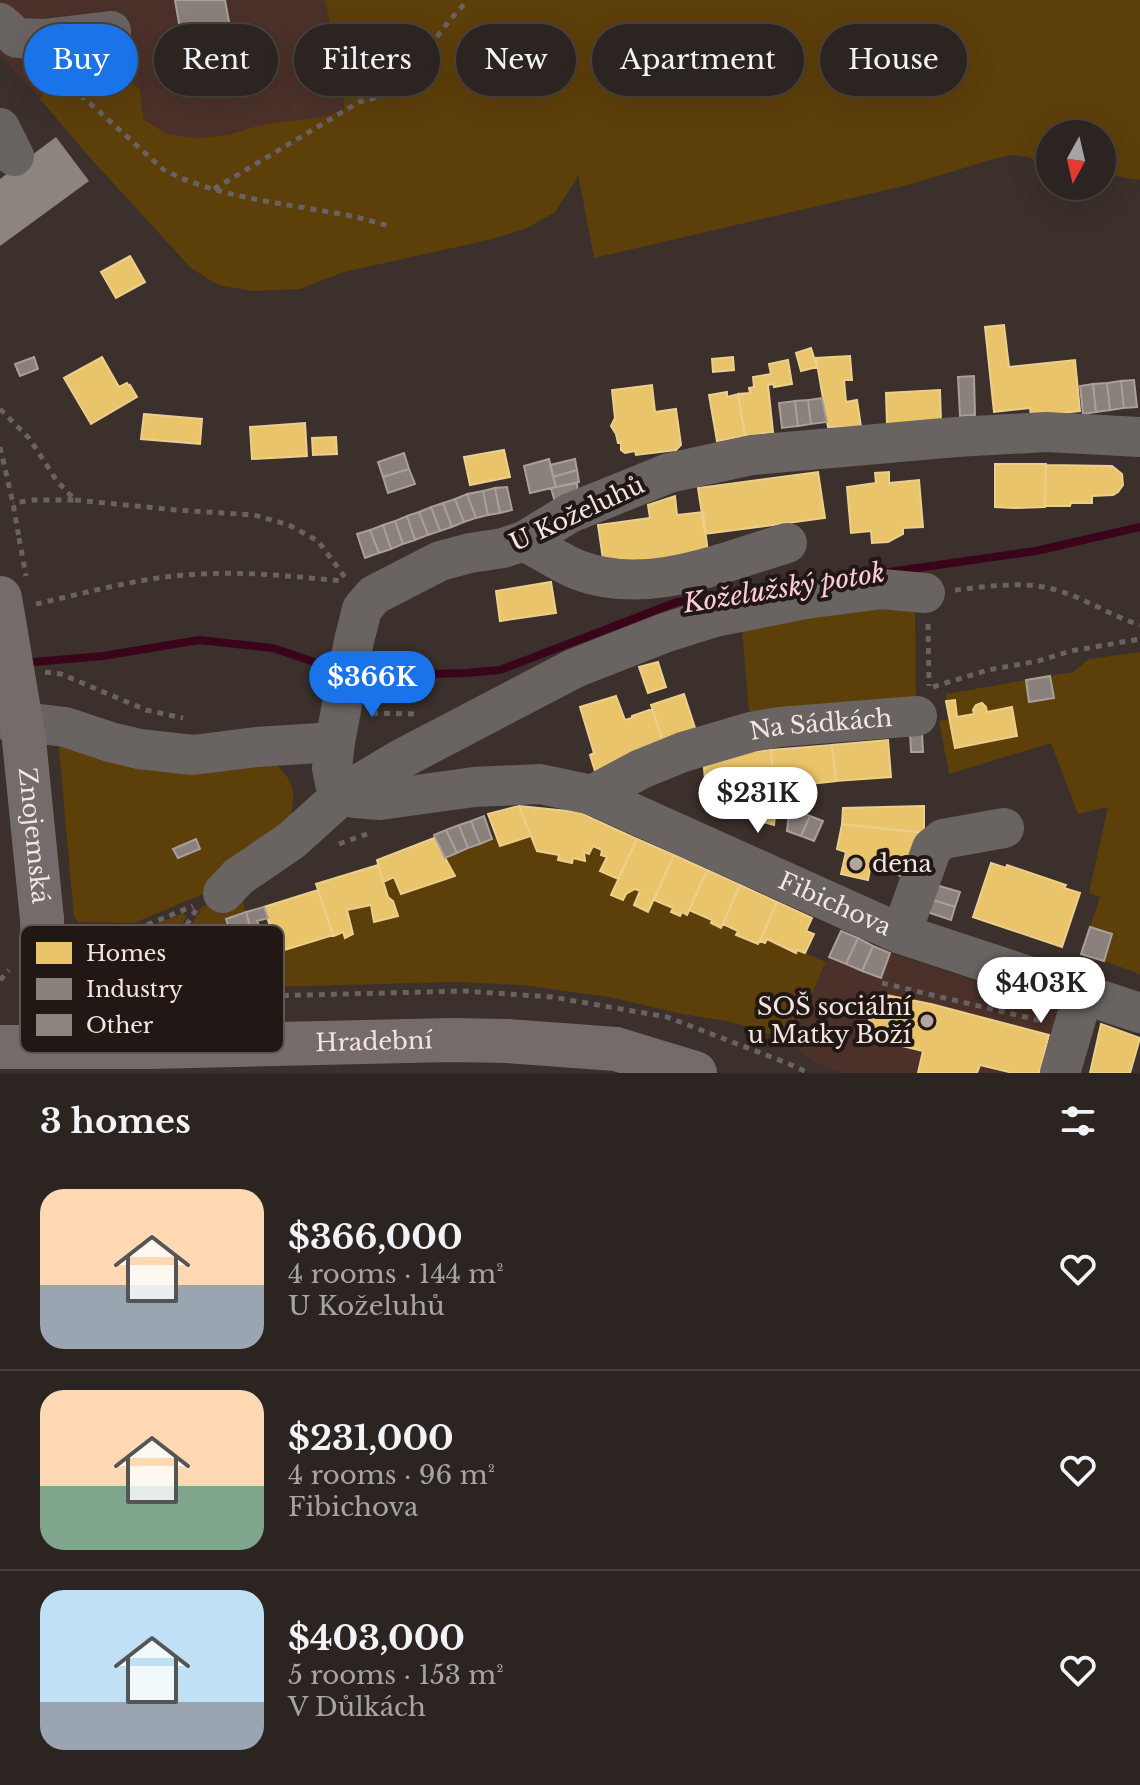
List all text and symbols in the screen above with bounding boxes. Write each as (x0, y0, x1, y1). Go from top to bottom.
chip: Buy (24, 24, 138, 96)
chip: Rent (154, 24, 278, 96)
chip: Filters (294, 24, 440, 96)
chip: New (456, 24, 576, 96)
chip: Apartment (592, 24, 804, 96)
chip: House (820, 24, 967, 96)
north arrow (1036, 120, 1116, 200)
map controls (1036, 120, 1116, 200)
street label: U Koželuhů (505, 470, 648, 557)
water label: Koželužský potok (680, 556, 887, 620)
pin: $366K (316, 651, 428, 719)
text: $366K (327, 661, 417, 693)
street label: Na Sádkách (747, 703, 893, 746)
street label: Znojemská (13, 766, 55, 906)
pin: $231K (702, 767, 814, 835)
text: $231K (717, 777, 799, 809)
place label: dena (872, 849, 932, 878)
marker: dena (847, 855, 865, 873)
street label: Fibichova (774, 866, 896, 942)
legend (20, 925, 284, 1053)
text: Homes (86, 940, 166, 967)
pin: $403K (985, 957, 1097, 1025)
text: $403K (995, 967, 1087, 999)
text: Industry (86, 976, 183, 1003)
place label: SOŠ sociální u Matky Boží (748, 991, 912, 1049)
text: Other (86, 1012, 154, 1039)
marker: SOŠ sociální u Matky Boží (918, 1012, 936, 1030)
street label: Hradební (315, 1025, 434, 1057)
icon: filters (1056, 1099, 1100, 1143)
text: 3 homes (40, 1100, 191, 1142)
text: $366,000 (288, 1216, 463, 1258)
icon: home (104, 1221, 200, 1317)
icon: heart (1056, 1247, 1100, 1291)
text: 4 rooms · 144 m² (288, 1258, 504, 1290)
text: U Koželuhů (288, 1290, 445, 1322)
text: $231,000 (288, 1417, 454, 1459)
icon: home (104, 1422, 200, 1518)
icon: heart (1056, 1448, 1100, 1492)
text: 4 rooms · 96 m² (288, 1459, 495, 1491)
text: Fibichova (288, 1491, 418, 1523)
text: $403,000 (288, 1617, 465, 1659)
icon: home (104, 1622, 200, 1718)
icon: heart (1056, 1648, 1100, 1692)
text: 5 rooms · 153 m² (288, 1659, 504, 1691)
text: V Důlkách (288, 1691, 426, 1723)

